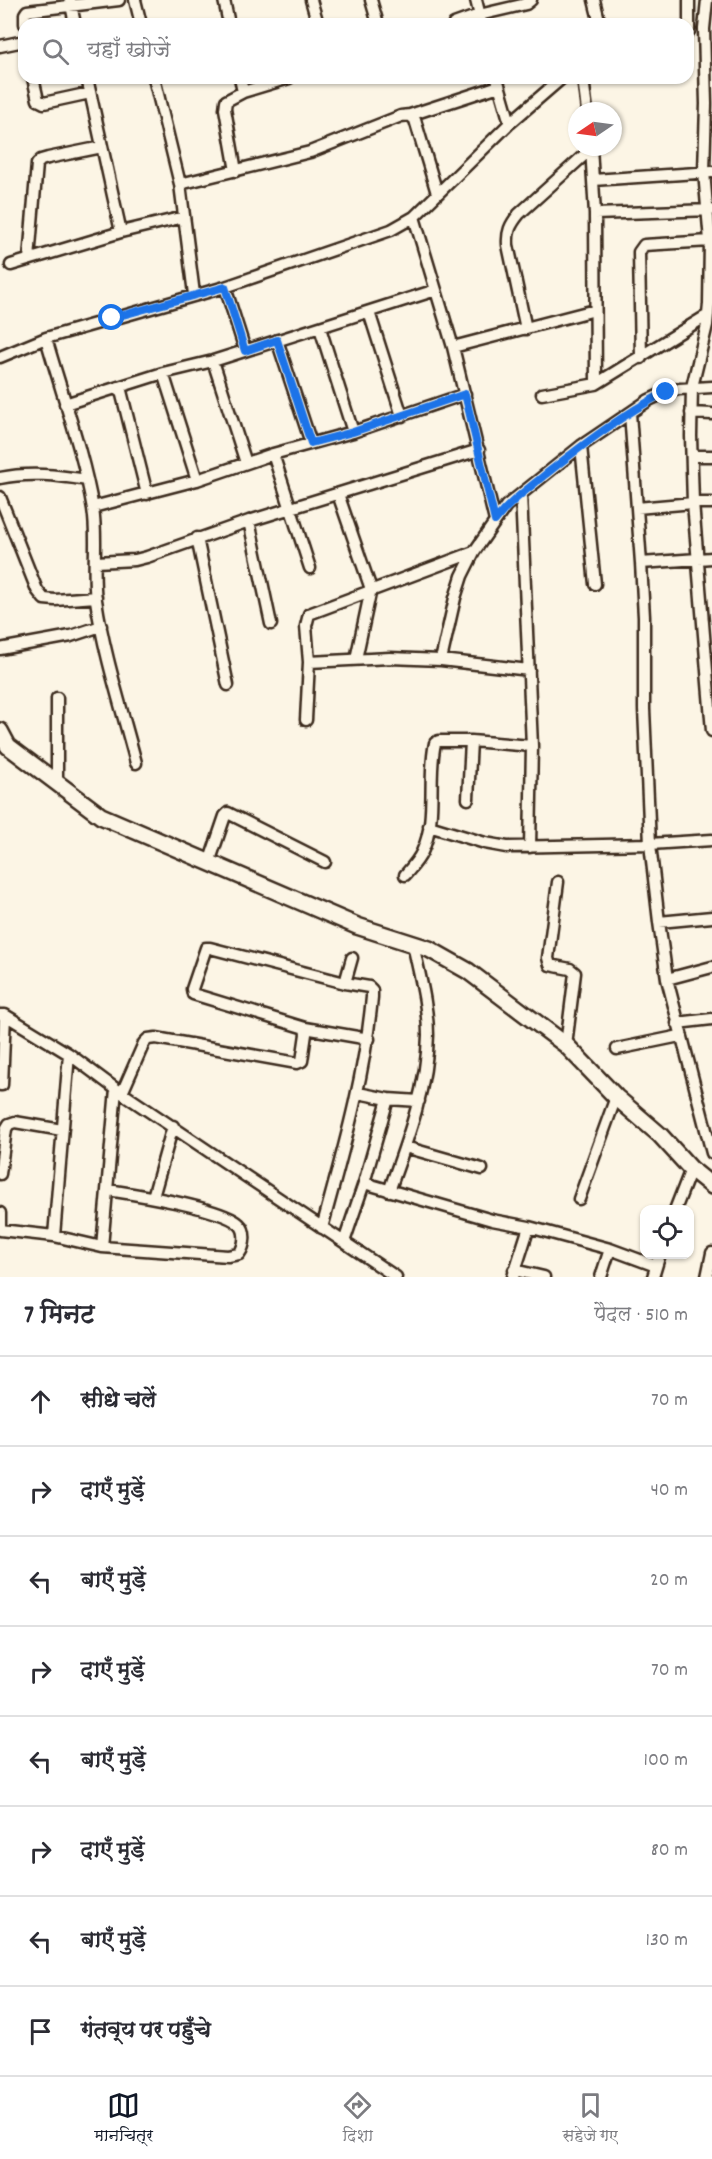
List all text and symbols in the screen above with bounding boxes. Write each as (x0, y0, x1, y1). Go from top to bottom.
search box (18, 18, 694, 84)
icon: search (39, 35, 72, 68)
text: यहाँ खोजें (87, 36, 170, 67)
north arrow (568, 102, 622, 156)
route start (98, 304, 124, 330)
route end (652, 378, 678, 404)
map controls (640, 1205, 694, 1259)
button: locate (640, 1205, 694, 1259)
text: 7 मिनट (24, 1298, 95, 1335)
text: पैदल · 510 m (594, 1302, 688, 1330)
icon: ahead (24, 1385, 57, 1418)
text: सीधे चलें (81, 1386, 156, 1417)
text: 70 m (651, 1387, 688, 1415)
icon: right (24, 1475, 57, 1508)
text: दाएँ मुड़ें (81, 1476, 145, 1507)
text: 40 m (650, 1477, 688, 1505)
icon: left (24, 1565, 57, 1598)
text: बाएँ मुड़ें (81, 1566, 146, 1597)
text: 20 m (650, 1567, 688, 1595)
icon: right (24, 1655, 57, 1688)
text: दाएँ मुड़ें (81, 1656, 145, 1687)
text: 70 m (651, 1657, 688, 1685)
icon: left (24, 1745, 57, 1778)
text: बाएँ मुड़ें (81, 1746, 146, 1777)
text: 100 m (644, 1747, 688, 1775)
icon: right (24, 1835, 57, 1868)
text: दाएँ मुड़ें (81, 1836, 145, 1867)
text: 80 m (651, 1837, 688, 1865)
icon: left (24, 1925, 57, 1958)
text: बाएँ मुड़ें (81, 1926, 146, 1957)
text: 130 m (646, 1927, 688, 1955)
icon: arrive (24, 2015, 57, 2048)
text: गंतव्य पर पहुँचे (81, 2016, 211, 2047)
tab: मानचित्र (94, 2089, 153, 2148)
tab: दिशा (341, 2089, 374, 2148)
tab: सहेजे गए (563, 2089, 618, 2148)

